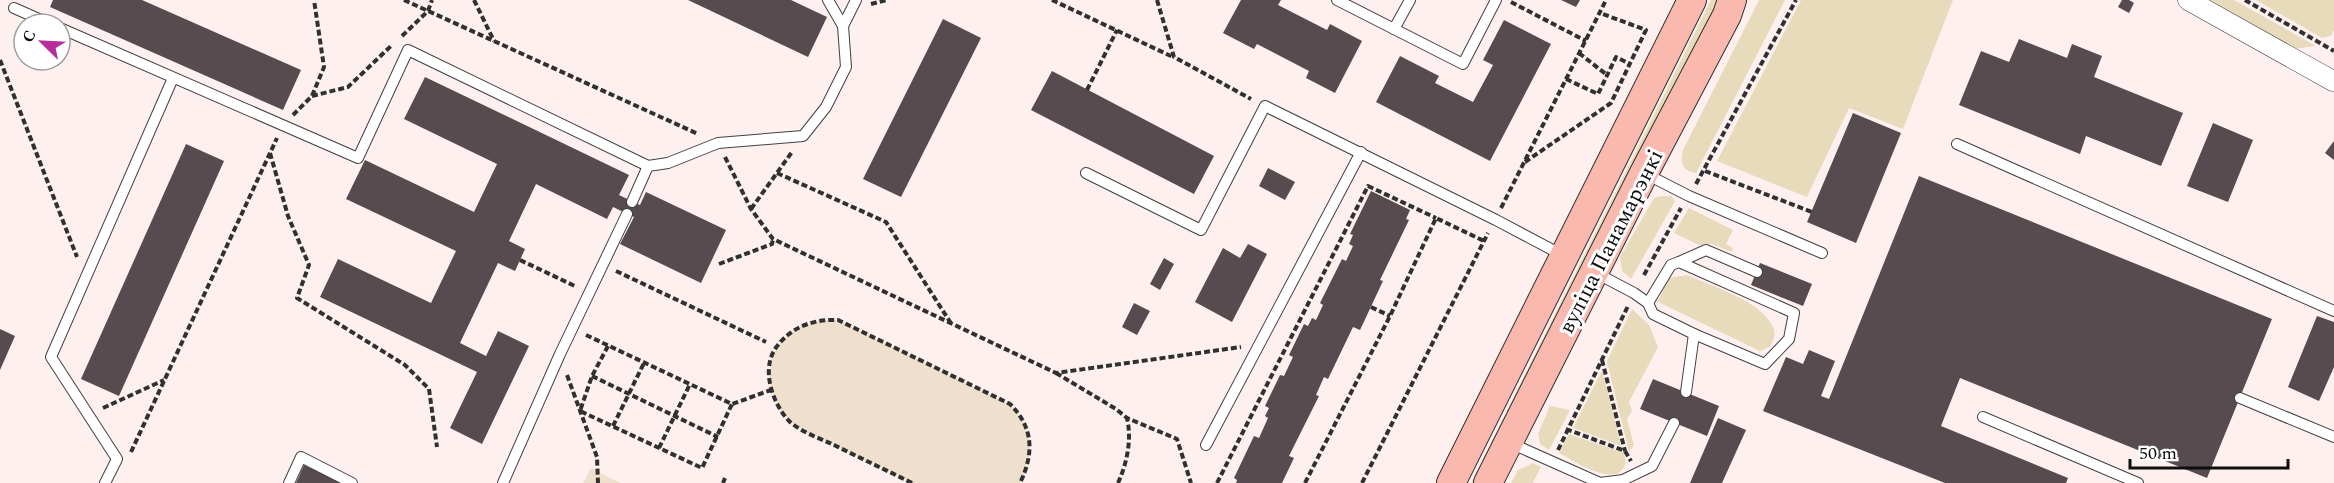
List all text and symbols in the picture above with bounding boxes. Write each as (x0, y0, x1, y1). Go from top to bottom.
north arrow (12, 12, 72, 72)
text: С (16, 26, 42, 46)
street label: вуліца Панамарэнкі (1551, 144, 1672, 340)
scale bar (2130, 432, 2288, 470)
text: 50 m (2139, 440, 2177, 467)

